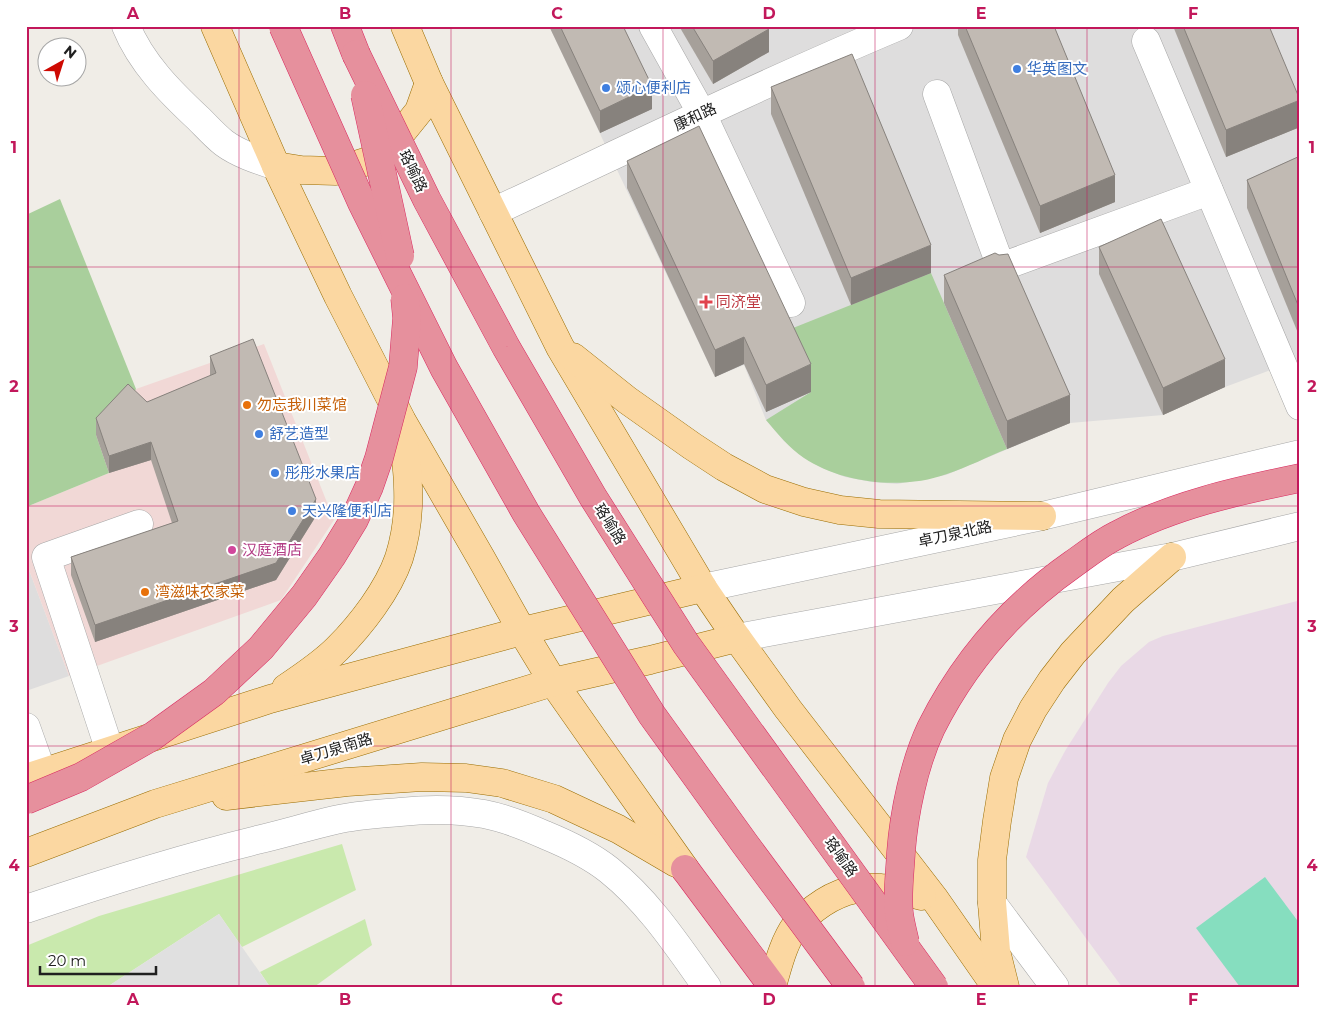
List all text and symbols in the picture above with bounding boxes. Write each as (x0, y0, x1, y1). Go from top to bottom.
text: A (126, 4, 140, 23)
text: B (339, 4, 351, 23)
text: C (551, 4, 563, 23)
text: D (762, 4, 776, 23)
text: E (976, 4, 986, 23)
text: F (1188, 4, 1198, 23)
north arrow (38, 38, 88, 88)
text: N (60, 41, 80, 62)
place label: 华英图文 (1027, 59, 1087, 78)
marker: 华英图文 (1011, 63, 1023, 75)
place label: 颂心便利店 (616, 78, 691, 97)
marker: 颂心便利店 (600, 82, 612, 94)
street label: 康和路 (670, 98, 719, 135)
text: 1 (11, 138, 17, 157)
text: 1 (1309, 138, 1315, 157)
street label: 珞喻路 (395, 146, 432, 195)
place label: 同济堂 (716, 292, 761, 311)
marker: 同济堂 (700, 296, 712, 308)
text: 2 (9, 377, 19, 396)
text: 2 (1307, 377, 1317, 396)
place label: 勿忘我川菜馆 (257, 395, 347, 414)
marker: 勿忘我川菜馆 (241, 399, 253, 411)
place label: 舒艺造型 (269, 424, 329, 443)
marker: 舒艺造型 (253, 428, 265, 440)
place label: 彤彤水果店 (285, 463, 360, 482)
marker: 彤彤水果店 (269, 467, 281, 479)
street label: 珞喻路 (590, 500, 630, 548)
place label: 天兴隆便利店 (302, 501, 392, 520)
marker: 天兴隆便利店 (286, 505, 298, 517)
street label: 卓刀泉北路 (916, 516, 994, 551)
place label: 汉庭酒店 (242, 540, 302, 559)
marker: 汉庭酒店 (226, 544, 238, 556)
place label: 湾滋味农家菜 (155, 582, 245, 601)
marker: 湾滋味农家菜 (139, 586, 151, 598)
text: 3 (8, 617, 19, 636)
text: 3 (1306, 617, 1317, 636)
street label: 卓刀泉南路 (297, 728, 375, 769)
street label: 珞喻路 (820, 833, 862, 880)
text: 4 (8, 856, 20, 875)
text: 4 (1306, 856, 1318, 875)
scale bar (40, 943, 156, 975)
text: 20 m (48, 951, 86, 970)
text: A (126, 990, 140, 1009)
text: B (339, 990, 351, 1009)
text: C (551, 990, 563, 1009)
text: D (762, 990, 776, 1009)
text: E (976, 990, 986, 1009)
text: F (1188, 990, 1198, 1009)

